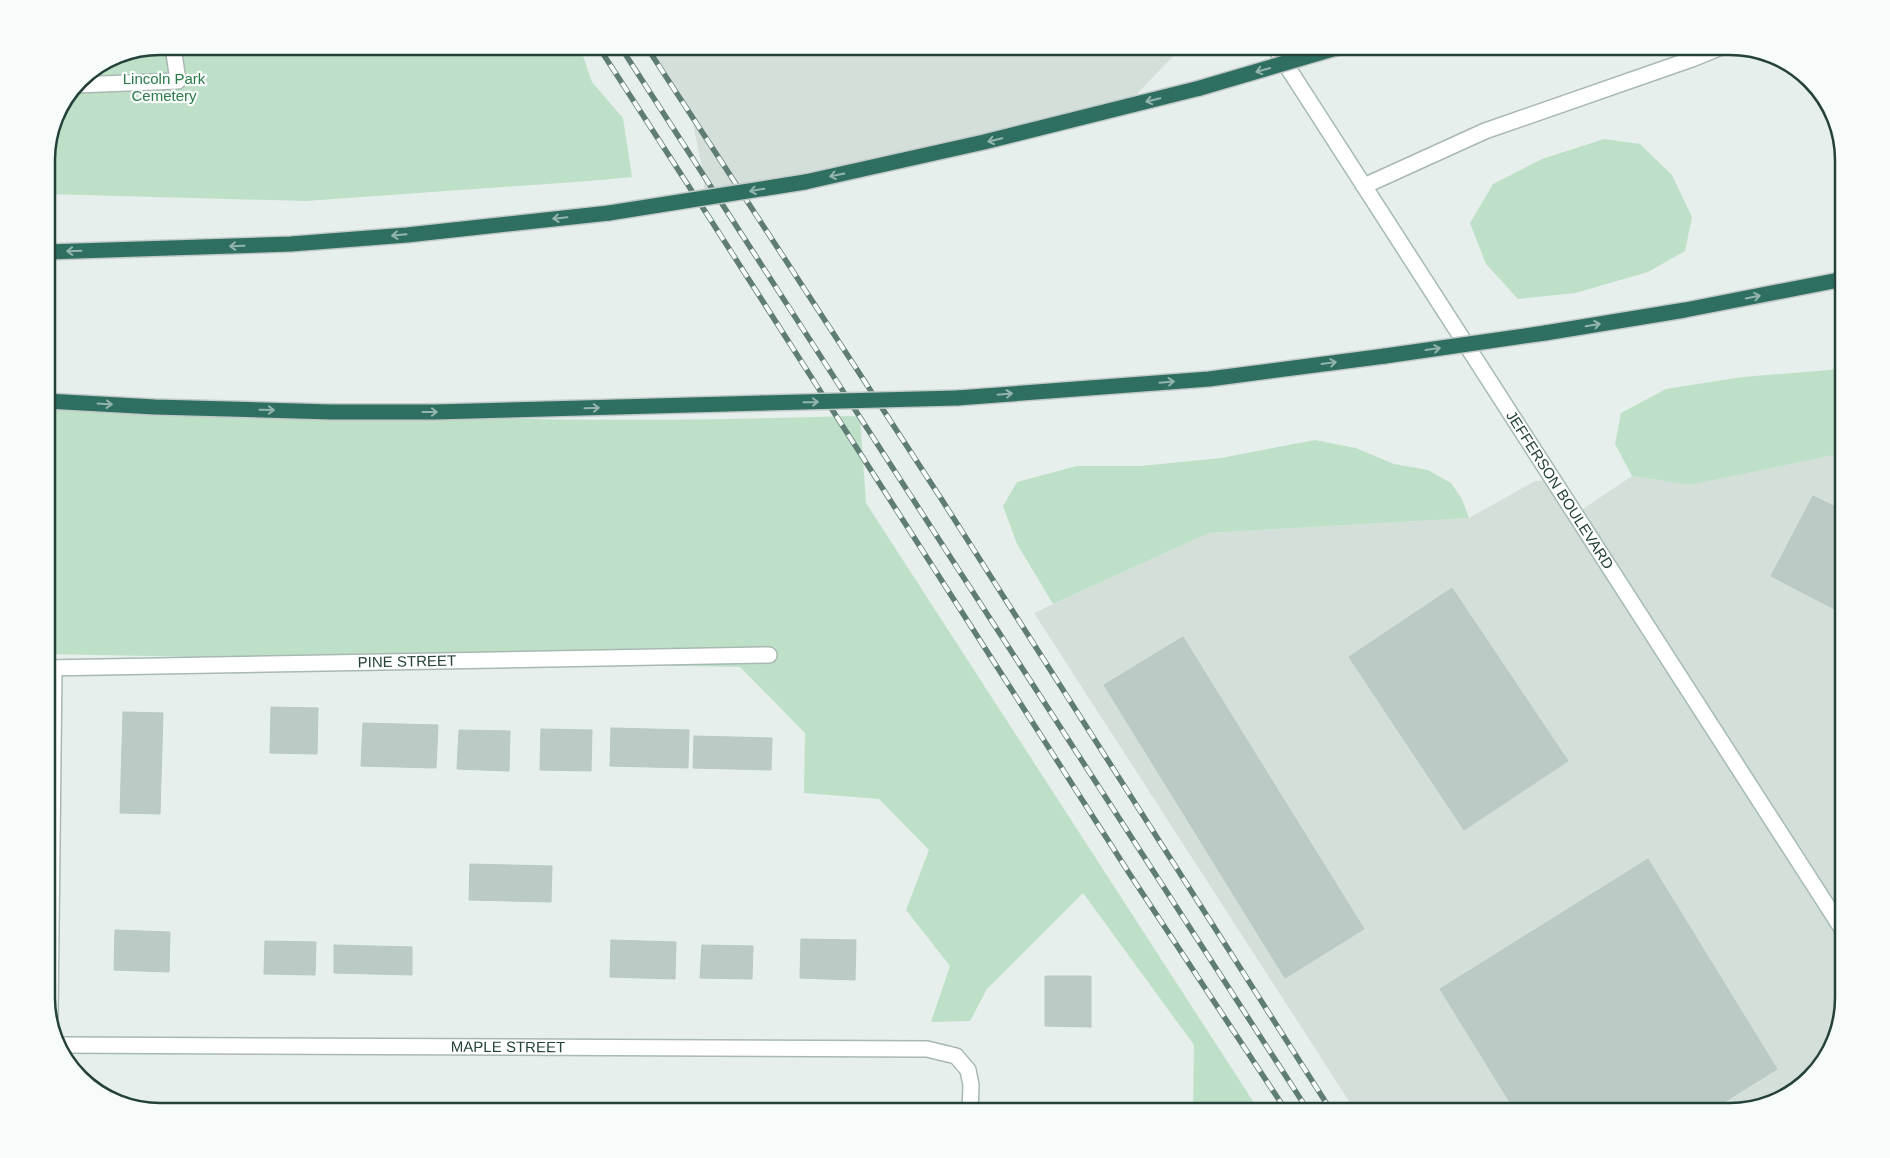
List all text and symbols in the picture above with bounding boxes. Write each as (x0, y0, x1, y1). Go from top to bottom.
one-way arrow (1255, 65, 1271, 75)
park label: Lincoln Park Cemetery (123, 70, 206, 104)
one-way arrow (1145, 96, 1161, 105)
one-way arrow (988, 136, 1004, 145)
one-way arrow (829, 171, 845, 180)
one-way arrow (749, 185, 765, 195)
one-way arrow (553, 213, 569, 223)
one-way arrow (391, 231, 407, 240)
one-way arrow (229, 242, 245, 251)
one-way arrow (67, 247, 83, 256)
one-way arrow (1744, 292, 1760, 301)
one-way arrow (1584, 320, 1600, 330)
one-way arrow (1425, 344, 1441, 354)
one-way arrow (1320, 358, 1336, 368)
one-way arrow (1159, 377, 1175, 387)
one-way arrow (997, 390, 1013, 399)
one-way arrow (803, 397, 819, 407)
one-way arrow (97, 399, 113, 408)
one-way arrow (584, 403, 600, 413)
one-way arrow (259, 405, 275, 415)
one-way arrow (422, 407, 438, 417)
street label: JEFFERSON BOULEVARD (1503, 407, 1617, 572)
street label: PINE STREET (358, 652, 456, 670)
street label: MAPLE STREET (451, 1038, 565, 1055)

